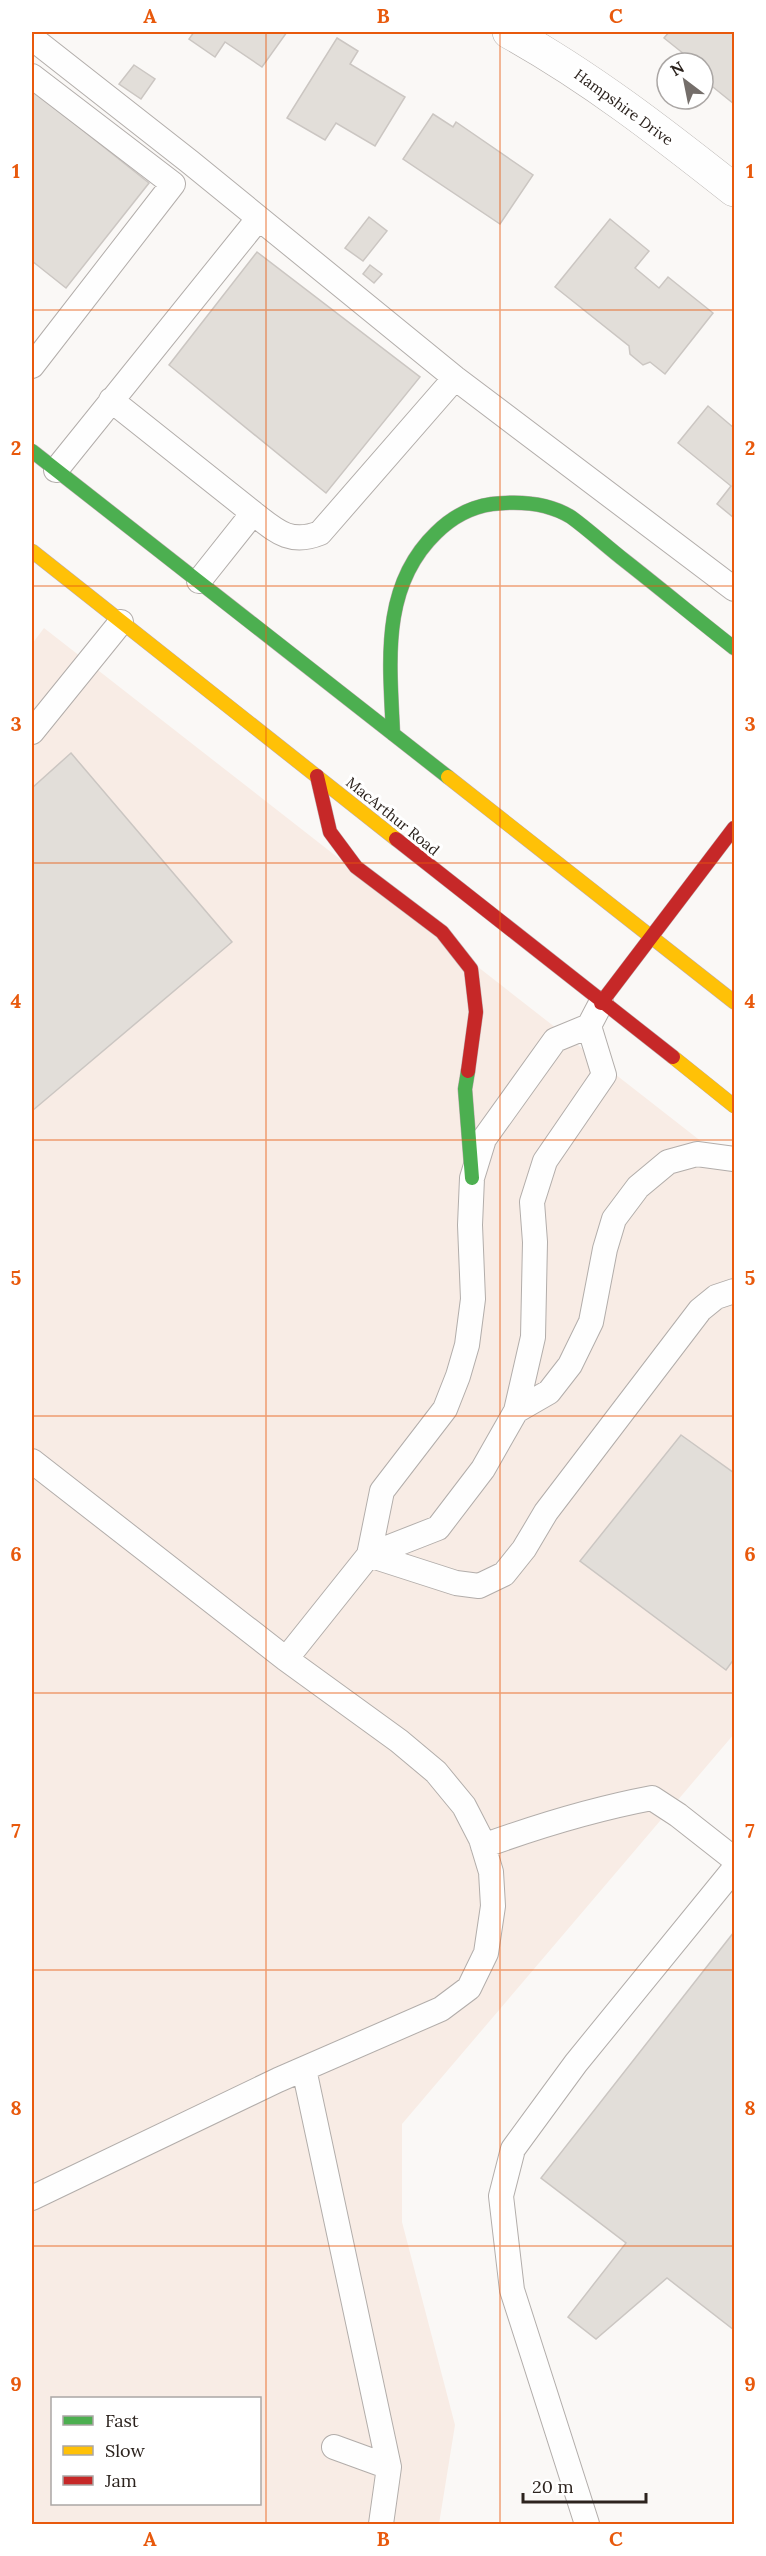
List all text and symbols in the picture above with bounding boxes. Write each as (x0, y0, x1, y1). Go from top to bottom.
text: A (143, 3, 157, 28)
text: B (376, 3, 390, 28)
text: C (609, 3, 623, 28)
north arrow (655, 51, 715, 111)
text: N (667, 57, 688, 80)
street label: Hampshire Drive (571, 65, 677, 149)
text: 1 (12, 158, 20, 183)
text: 1 (746, 158, 754, 183)
text: 2 (11, 435, 21, 460)
text: 2 (745, 435, 755, 460)
text: 3 (10, 711, 22, 736)
text: 3 (744, 711, 756, 736)
street label: MacArthur Road (343, 773, 443, 859)
text: 4 (11, 988, 22, 1013)
text: 4 (745, 988, 756, 1013)
text: 5 (11, 1265, 22, 1290)
text: 5 (745, 1265, 756, 1290)
text: 6 (10, 1541, 22, 1566)
text: 6 (744, 1541, 756, 1566)
text: 7 (11, 1818, 21, 1843)
text: 7 (745, 1818, 755, 1843)
text: 8 (10, 2095, 22, 2120)
text: 8 (744, 2095, 756, 2120)
text: 9 (10, 2371, 22, 2396)
text: 9 (744, 2371, 756, 2396)
legend (51, 2397, 261, 2505)
text: Fast (105, 2409, 139, 2432)
text: Slow (105, 2439, 145, 2462)
scale bar (523, 2466, 646, 2504)
text: Jam (104, 2469, 137, 2492)
text: 20 m (532, 2475, 574, 2498)
text: A (143, 2526, 157, 2551)
text: B (376, 2526, 390, 2551)
text: C (609, 2526, 623, 2551)

